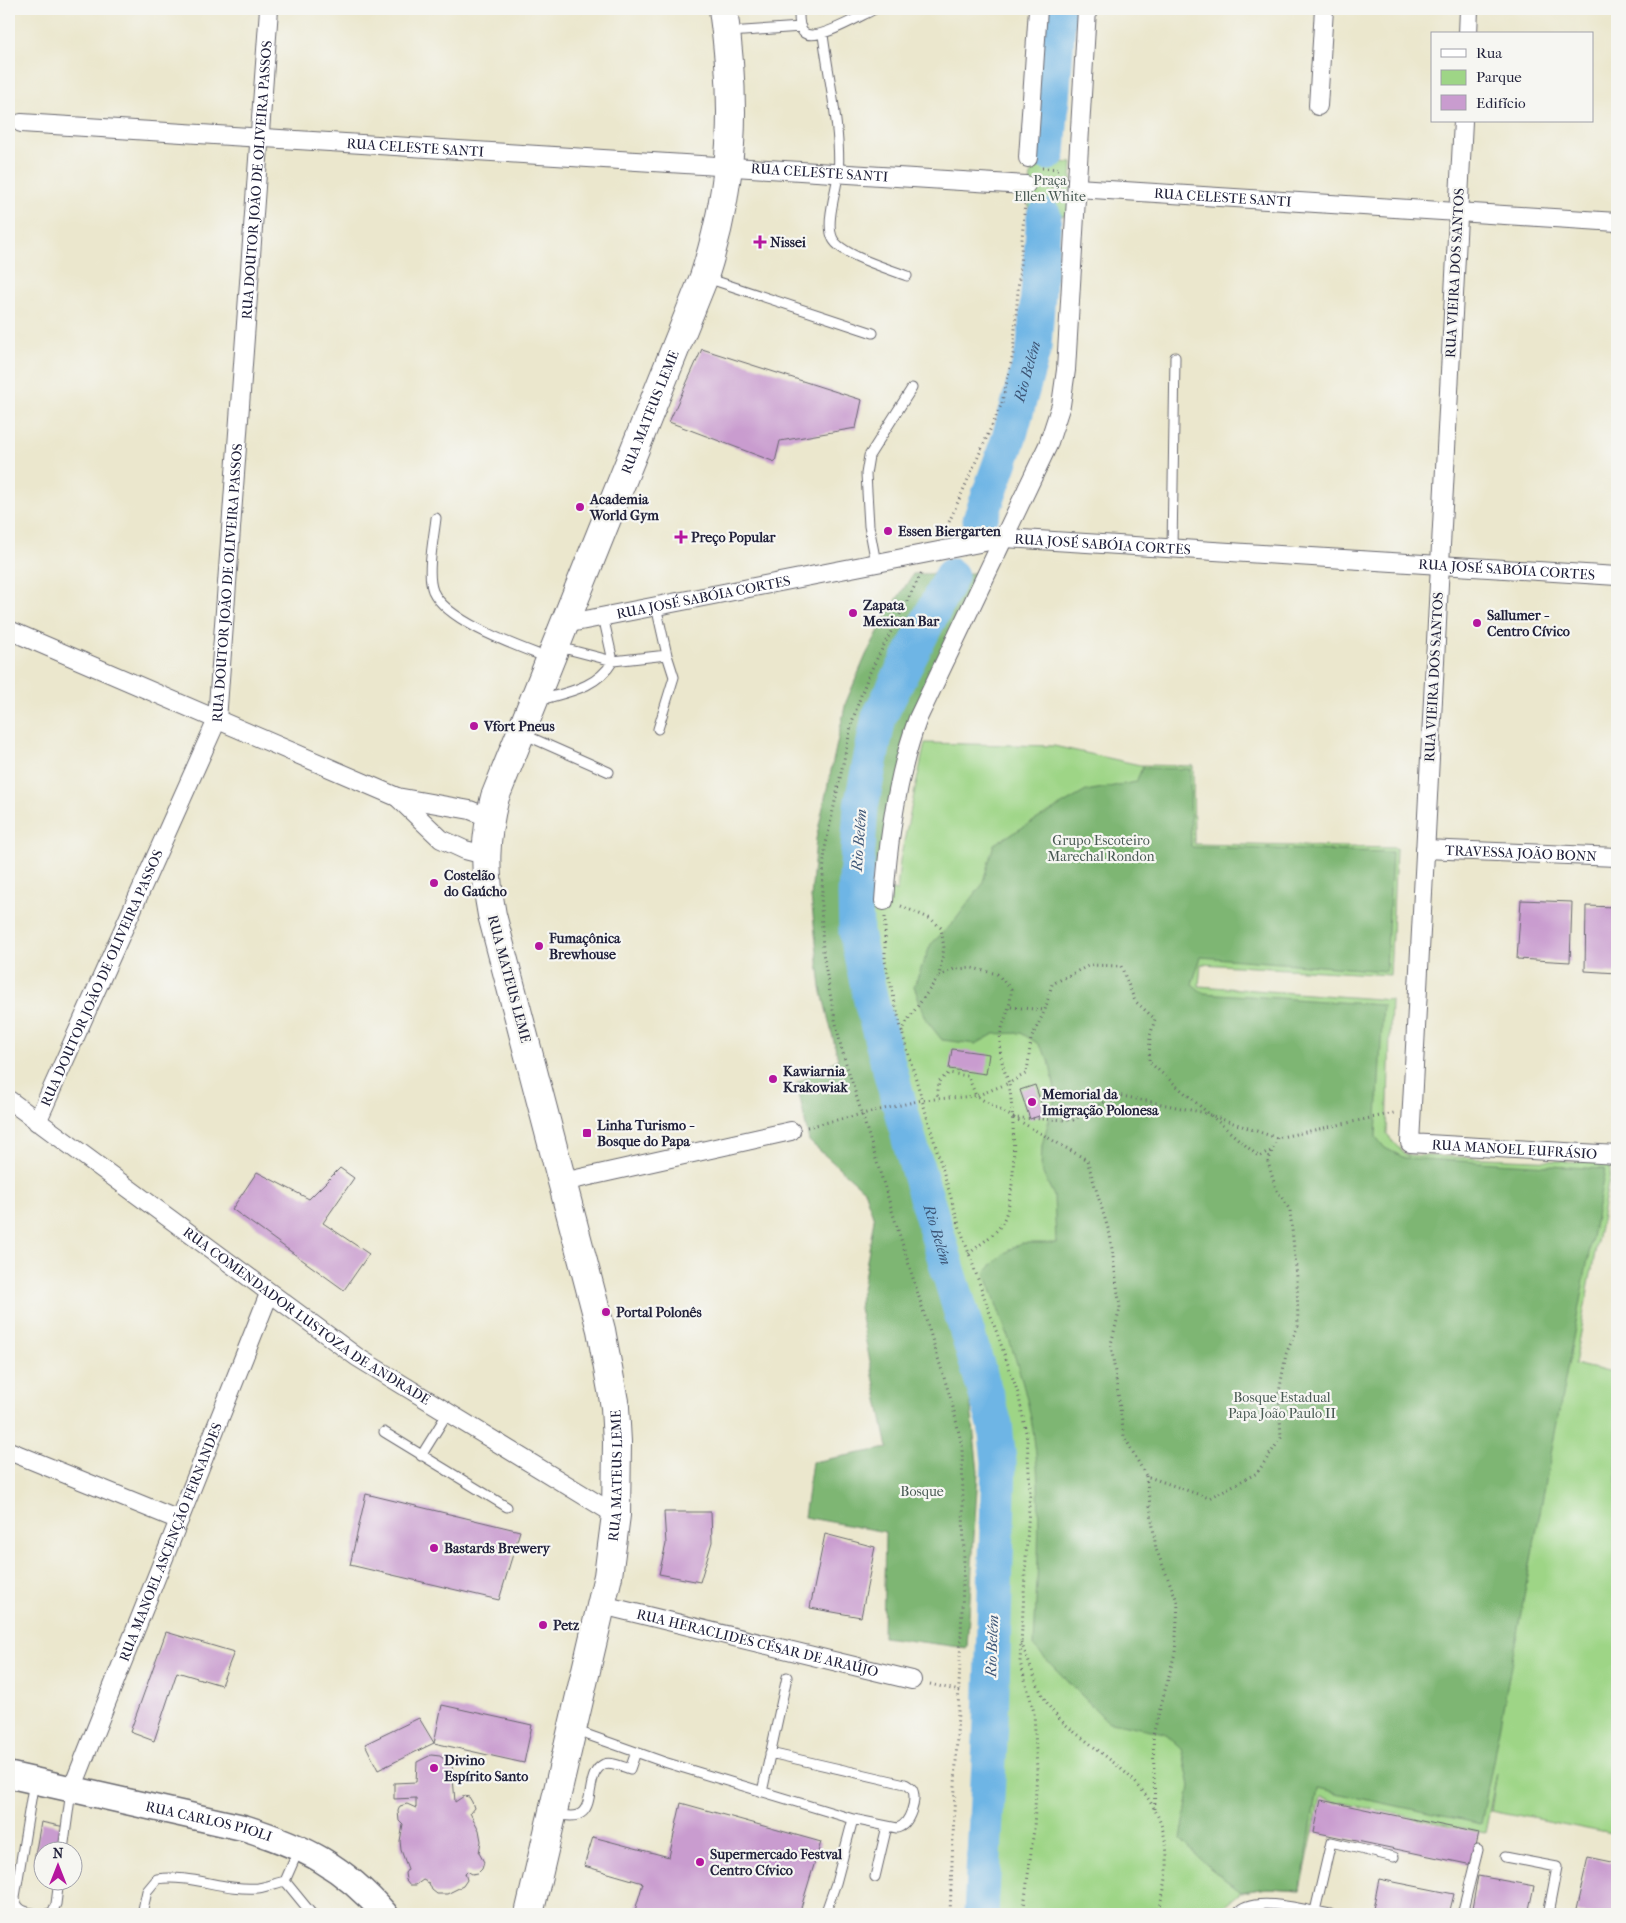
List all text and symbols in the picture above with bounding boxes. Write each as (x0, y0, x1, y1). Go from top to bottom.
legend (1431, 32, 1594, 122)
street label: RUA DOUTOR JOÃO DE OLIVEIRA PASSOS (238, 40, 275, 320)
text: Rua (1476, 44, 1503, 62)
text: Parque (1476, 68, 1522, 86)
text: Edifício (1476, 94, 1526, 112)
street label: RUA CELESTE SANTI (346, 135, 485, 160)
street label: RUA CELESTE SANTI (750, 160, 889, 185)
park label: Praça Ellen White (1014, 172, 1086, 205)
street label: RUA CELESTE SANTI (1153, 184, 1292, 210)
street label: RUA VIEIRA DOS SANTOS (1442, 188, 1468, 358)
place label: Nissei (770, 234, 807, 251)
marker: Nissei (754, 236, 766, 248)
water label: Rio Belém (1010, 339, 1044, 405)
street label: RUA MATEUS LEME (617, 347, 682, 476)
street label: RUA DOUTOR JOÃO DE OLIVEIRA PASSOS (208, 443, 246, 723)
place label: Academia World Gym (589, 491, 659, 524)
marker: Academia World Gym (574, 501, 586, 513)
place label: Essen Biergarten (898, 523, 1002, 540)
marker: Essen Biergarten (882, 525, 894, 537)
place label: Preço Popular (691, 529, 777, 547)
street label: RUA JOSÉ SABÓIA CORTES (1014, 530, 1191, 558)
marker: Preço Popular (675, 531, 687, 543)
street label: RUA JOSÉ SABÓIA CORTES (1418, 555, 1596, 583)
street label: RUA JOSÉ SABÓIA CORTES (615, 572, 792, 622)
street label: RUA VIEIRA DOS SANTOS (1421, 592, 1447, 762)
place label: Zapata Mexican Bar (862, 597, 940, 630)
marker: Zapata Mexican Bar (847, 607, 859, 619)
place label: Sallumer - Centro Cívico (1487, 607, 1570, 640)
marker: Sallumer - Centro Cívico (1471, 617, 1483, 629)
place label: Vfort Pneus (483, 718, 556, 735)
marker: Vfort Pneus (468, 720, 480, 732)
water label: Rio Belém (848, 808, 870, 873)
park label: Grupo Escoteiro Marechal Rondon (1047, 832, 1155, 865)
street label: TRAVESSA JOÃO BONN (1445, 841, 1598, 865)
street label: RUA DOUTOR JOÃO DE OLIVEIRA PASSOS (37, 847, 166, 1109)
place label: Costelão do Gaúcho (444, 867, 507, 900)
marker: Costelão do Gaúcho (428, 877, 440, 889)
street label: RUA MATEUS LEME (484, 913, 534, 1045)
place label: Fumaçônica Brewhouse (548, 930, 621, 963)
marker: Fumaçônica Brewhouse (533, 940, 545, 952)
place label: Kawiarnia Krakowiak (783, 1063, 848, 1096)
marker: Kawiarnia Krakowiak (767, 1073, 779, 1085)
place label: Memorial da Imigração Polonesa (1041, 1086, 1159, 1120)
marker: Memorial da Imigração Polonesa (1026, 1096, 1038, 1108)
place label: Linha Turismo - Bosque do Papa (597, 1117, 695, 1150)
marker: Linha Turismo - Bosque do Papa (581, 1127, 593, 1139)
street label: RUA MANOEL EUFRÁSIO (1431, 1136, 1598, 1162)
water label: Rio Belém (919, 1201, 955, 1267)
street label: RUA COMENDADOR LUSTOZA DE ANDRADE (180, 1223, 434, 1409)
place label: Portal Polonês (616, 1304, 702, 1321)
marker: Portal Polonês (600, 1306, 612, 1318)
park label: Bosque Estadual Papa João Paulo II (1228, 1389, 1337, 1422)
street label: RUA MATEUS LEME (604, 1409, 626, 1542)
street label: RUA MANOEL ASCENÇÃO FERNANDES (115, 1420, 226, 1664)
park label: Bosque (900, 1483, 944, 1500)
place label: Bastards Brewery (444, 1540, 552, 1557)
marker: Bastards Brewery (428, 1542, 440, 1554)
street label: RUA HERACLIDES CÉSAR DE ARAÚJO (635, 1605, 880, 1680)
water label: Rio Belém (982, 1615, 1002, 1678)
place label: Petz (553, 1617, 580, 1634)
marker: Petz (537, 1619, 549, 1631)
place label: Divino Espírito Santo (444, 1752, 528, 1785)
marker: Divino Espírito Santo (428, 1762, 440, 1774)
street label: RUA CARLOS PIOLI (144, 1797, 275, 1845)
north arrow (32, 1840, 82, 1890)
text: N (53, 1845, 64, 1862)
place label: Supermercado Festval Centro Cívico (710, 1846, 842, 1879)
marker: Supermercado Festval Centro Cívico (694, 1856, 706, 1868)

